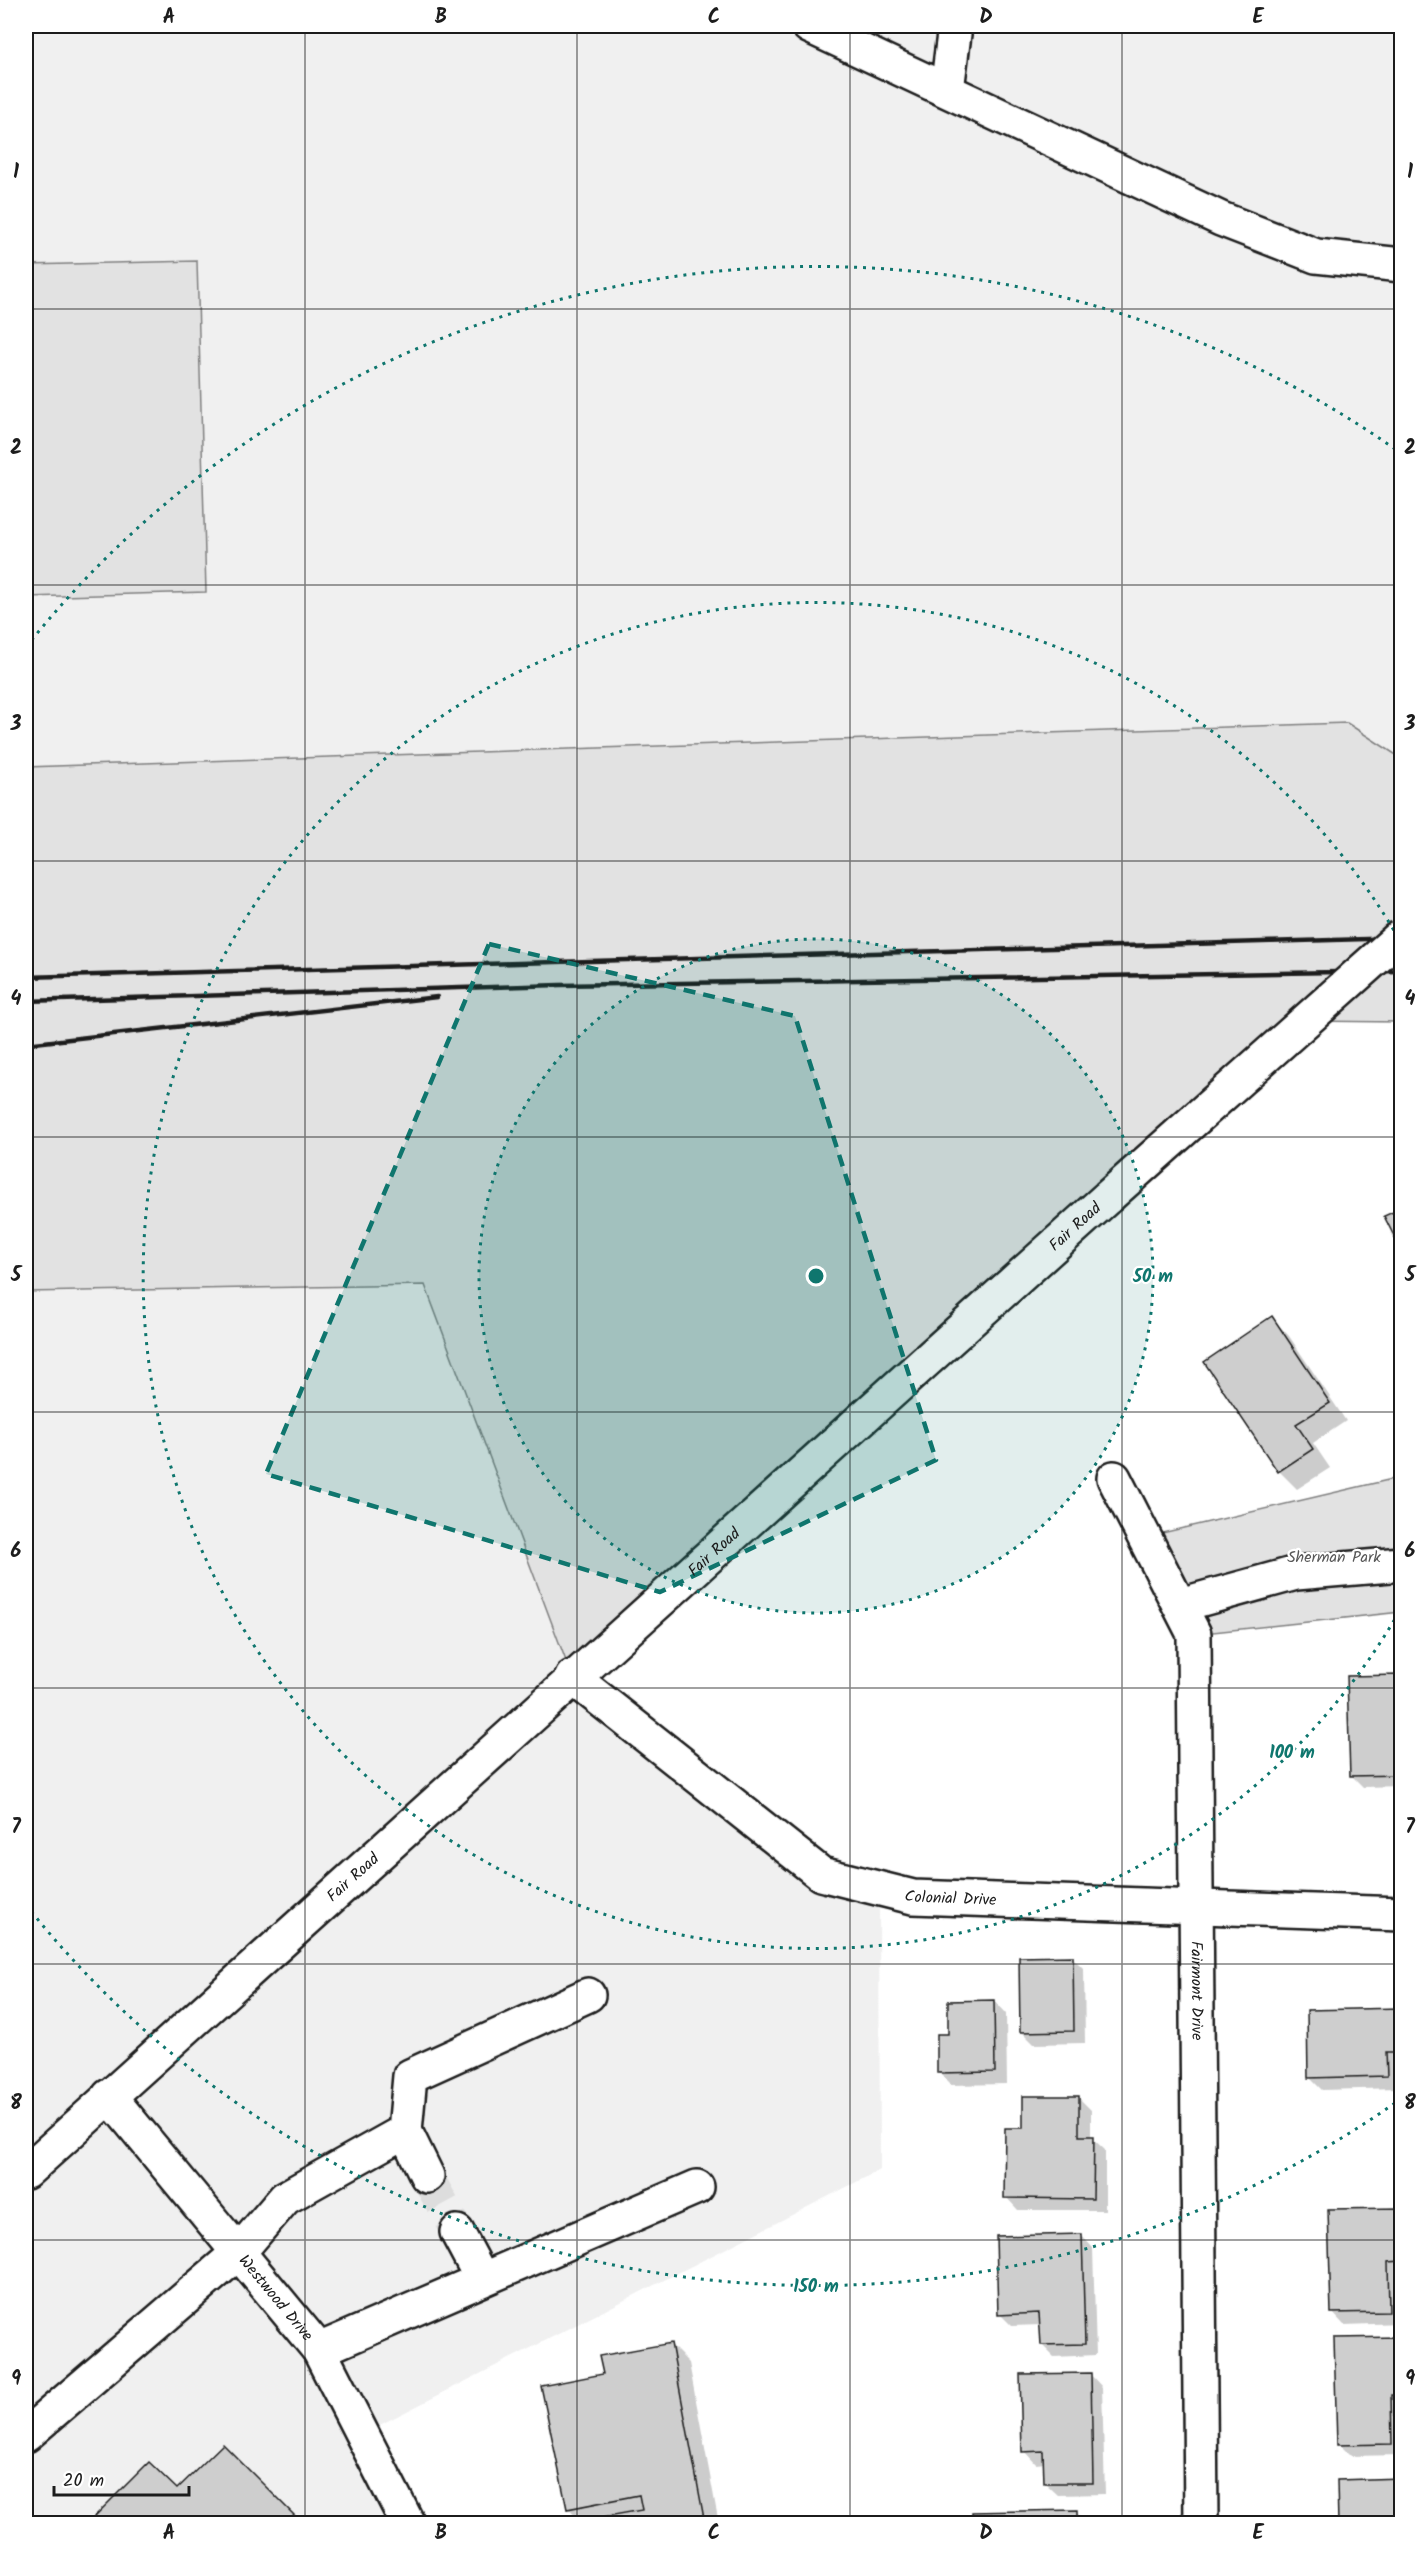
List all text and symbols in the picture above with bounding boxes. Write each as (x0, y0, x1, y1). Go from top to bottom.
text: A (163, 2, 175, 34)
text: B (435, 2, 447, 34)
text: C (708, 2, 720, 34)
text: D (979, 2, 993, 34)
text: E (1252, 2, 1264, 34)
text: 1 (13, 157, 19, 189)
text: 1 (1407, 157, 1413, 189)
text: 2 (10, 433, 22, 465)
text: 2 (1404, 433, 1416, 465)
text: 3 (10, 709, 22, 741)
text: 3 (1404, 709, 1416, 741)
text: 4 (11, 984, 22, 1016)
text: 4 (1405, 984, 1416, 1016)
street label: Fair Road (1043, 1196, 1108, 1257)
text: 5 (10, 1260, 23, 1292)
text: 5 (1404, 1260, 1417, 1292)
text: 50 m (1132, 1263, 1173, 1292)
centre of rings (806, 1266, 826, 1286)
street label: Fair Road (682, 1521, 747, 1583)
text: 6 (11, 1536, 22, 1568)
text: 6 (1405, 1536, 1416, 1568)
park label: Sherman Park (1287, 1545, 1381, 1570)
text: 100 m (1269, 1739, 1315, 1768)
text: 7 (11, 1812, 21, 1844)
text: 7 (1405, 1812, 1415, 1844)
street label: Fair Road (321, 1846, 386, 1908)
street label: Colonial Drive (902, 1883, 997, 1912)
street label: Fairmont Drive (1184, 1941, 1210, 2041)
text: 8 (10, 2088, 22, 2120)
text: 8 (1404, 2088, 1416, 2120)
street label: Westwood Drive (233, 2249, 319, 2347)
text: 150 m (793, 2273, 839, 2302)
text: 9 (11, 2364, 21, 2396)
text: 9 (1405, 2364, 1415, 2396)
scale bar (54, 2459, 189, 2497)
text: 20 m (63, 2467, 104, 2496)
text: A (163, 2518, 175, 2549)
text: B (435, 2518, 447, 2549)
text: C (708, 2518, 720, 2549)
text: D (979, 2518, 993, 2549)
text: E (1252, 2518, 1264, 2549)

